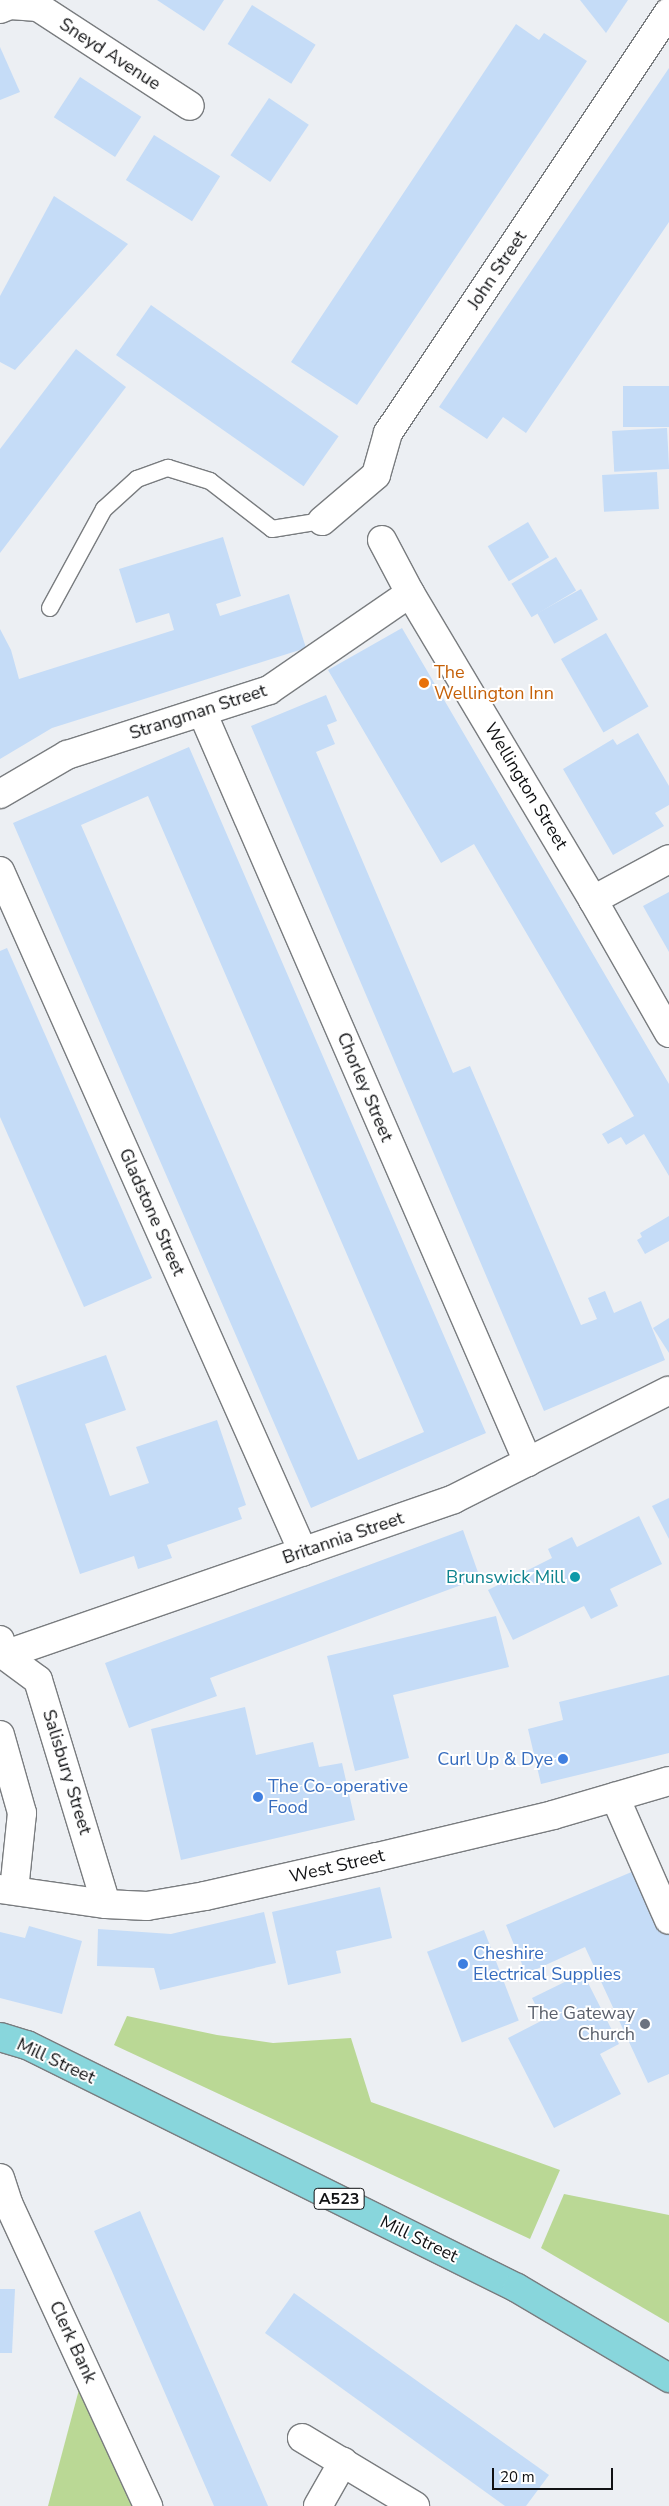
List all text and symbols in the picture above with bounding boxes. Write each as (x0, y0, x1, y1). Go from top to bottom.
street label: Sneyd Avenue (55, 13, 165, 95)
street label: John Street (463, 227, 531, 313)
place label: The Wellington Inn (434, 662, 554, 704)
marker: The Wellington Inn (418, 677, 430, 689)
street label: Strangman Street (127, 680, 269, 744)
street label: Wellington Street (480, 719, 572, 853)
street label: Chorley Street (332, 1029, 398, 1145)
street label: Gladstone Street (114, 1145, 190, 1279)
street label: Britannia Street (280, 1507, 406, 1569)
place label: Brunswick Mill (446, 1566, 565, 1588)
marker: Brunswick Mill (569, 1571, 581, 1583)
street label: Salisbury Street (38, 1707, 96, 1837)
place label: Curl Up & Dye (437, 1748, 553, 1770)
marker: Curl Up & Dye (557, 1753, 569, 1765)
place label: The Co-operative Food (268, 1776, 408, 1818)
marker: The Co-operative Food (252, 1791, 264, 1803)
street label: West Street (287, 1845, 387, 1887)
place label: Cheshire Electrical Supplies (473, 1943, 621, 1986)
marker: Cheshire Electrical Supplies (457, 1958, 469, 1970)
place label: The Gateway Church (528, 2003, 635, 2046)
marker: The Gateway Church (639, 2018, 651, 2030)
street label: Mill Street (13, 2033, 99, 2089)
road number: A523 (313, 2186, 365, 2212)
street label: Mill Street (377, 2211, 461, 2267)
street label: Clerk Bank (45, 2298, 101, 2386)
scale bar (494, 2458, 615, 2490)
text: 20 m (500, 2467, 535, 2487)

